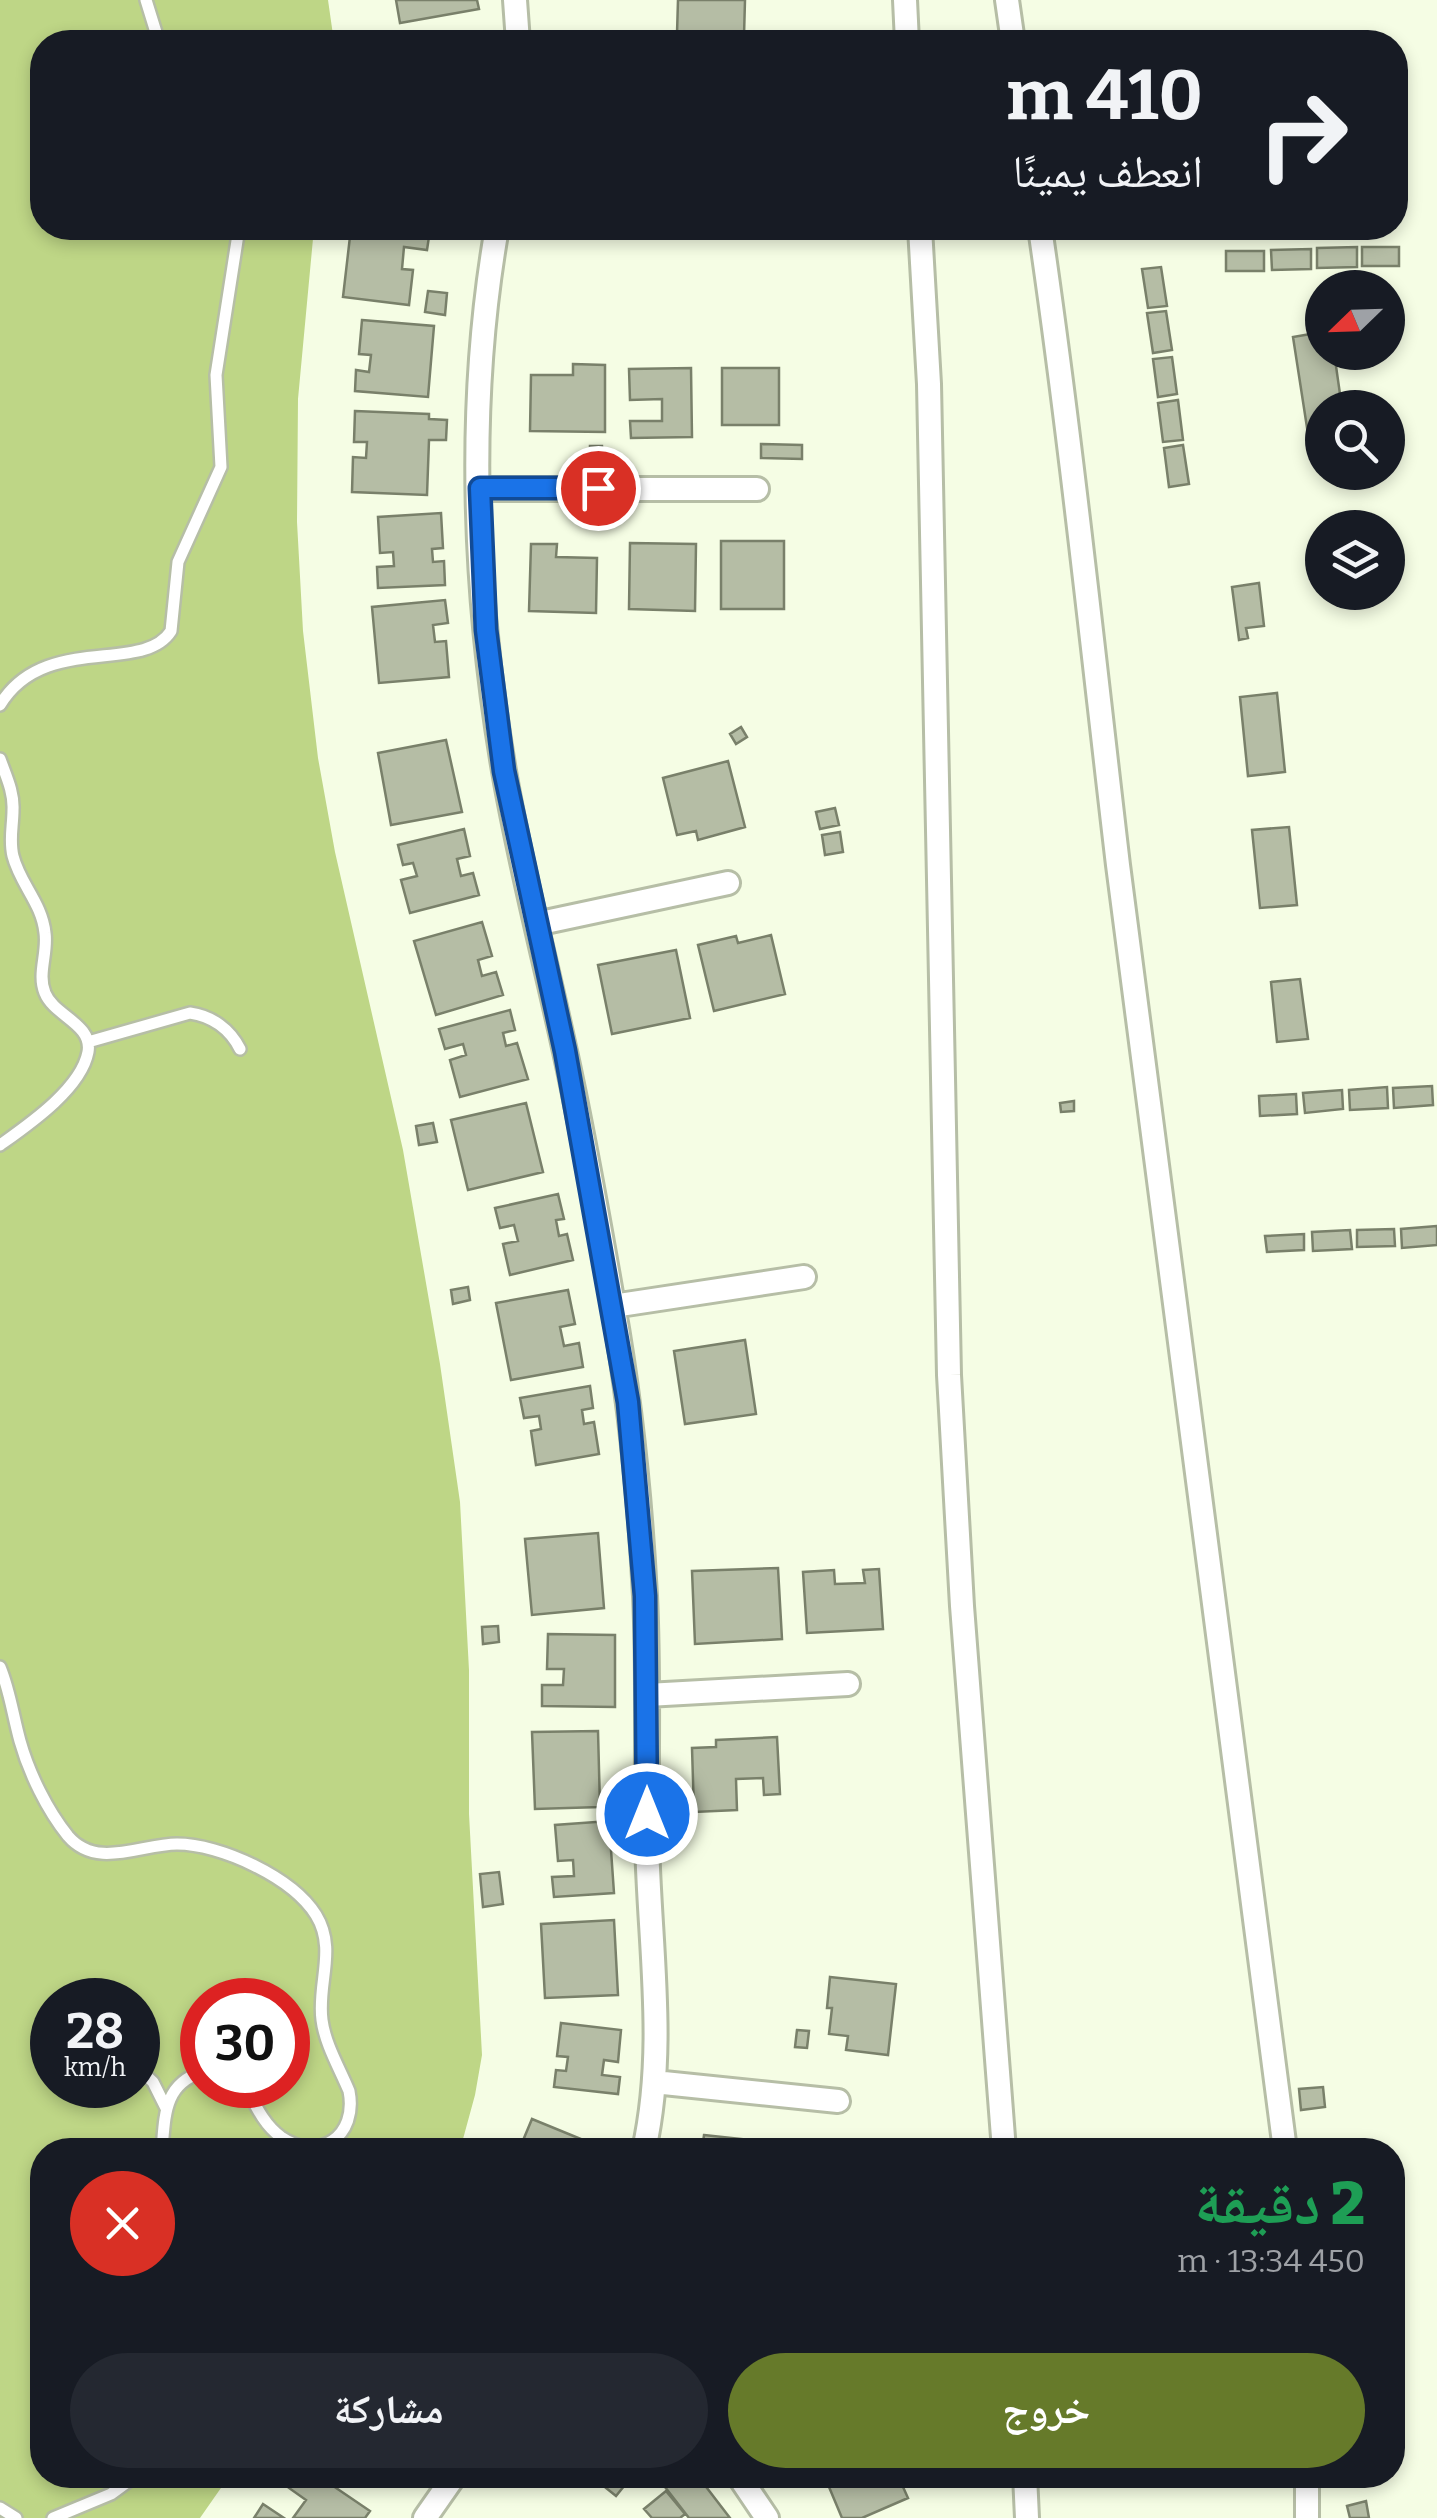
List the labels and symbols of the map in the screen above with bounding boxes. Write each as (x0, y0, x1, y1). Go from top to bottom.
north arrow (1305, 270, 1405, 370)
pin (556, 446, 641, 531)
position arrow (595, 1762, 699, 1866)
speed limit sign: 30 (180, 1978, 310, 2108)

